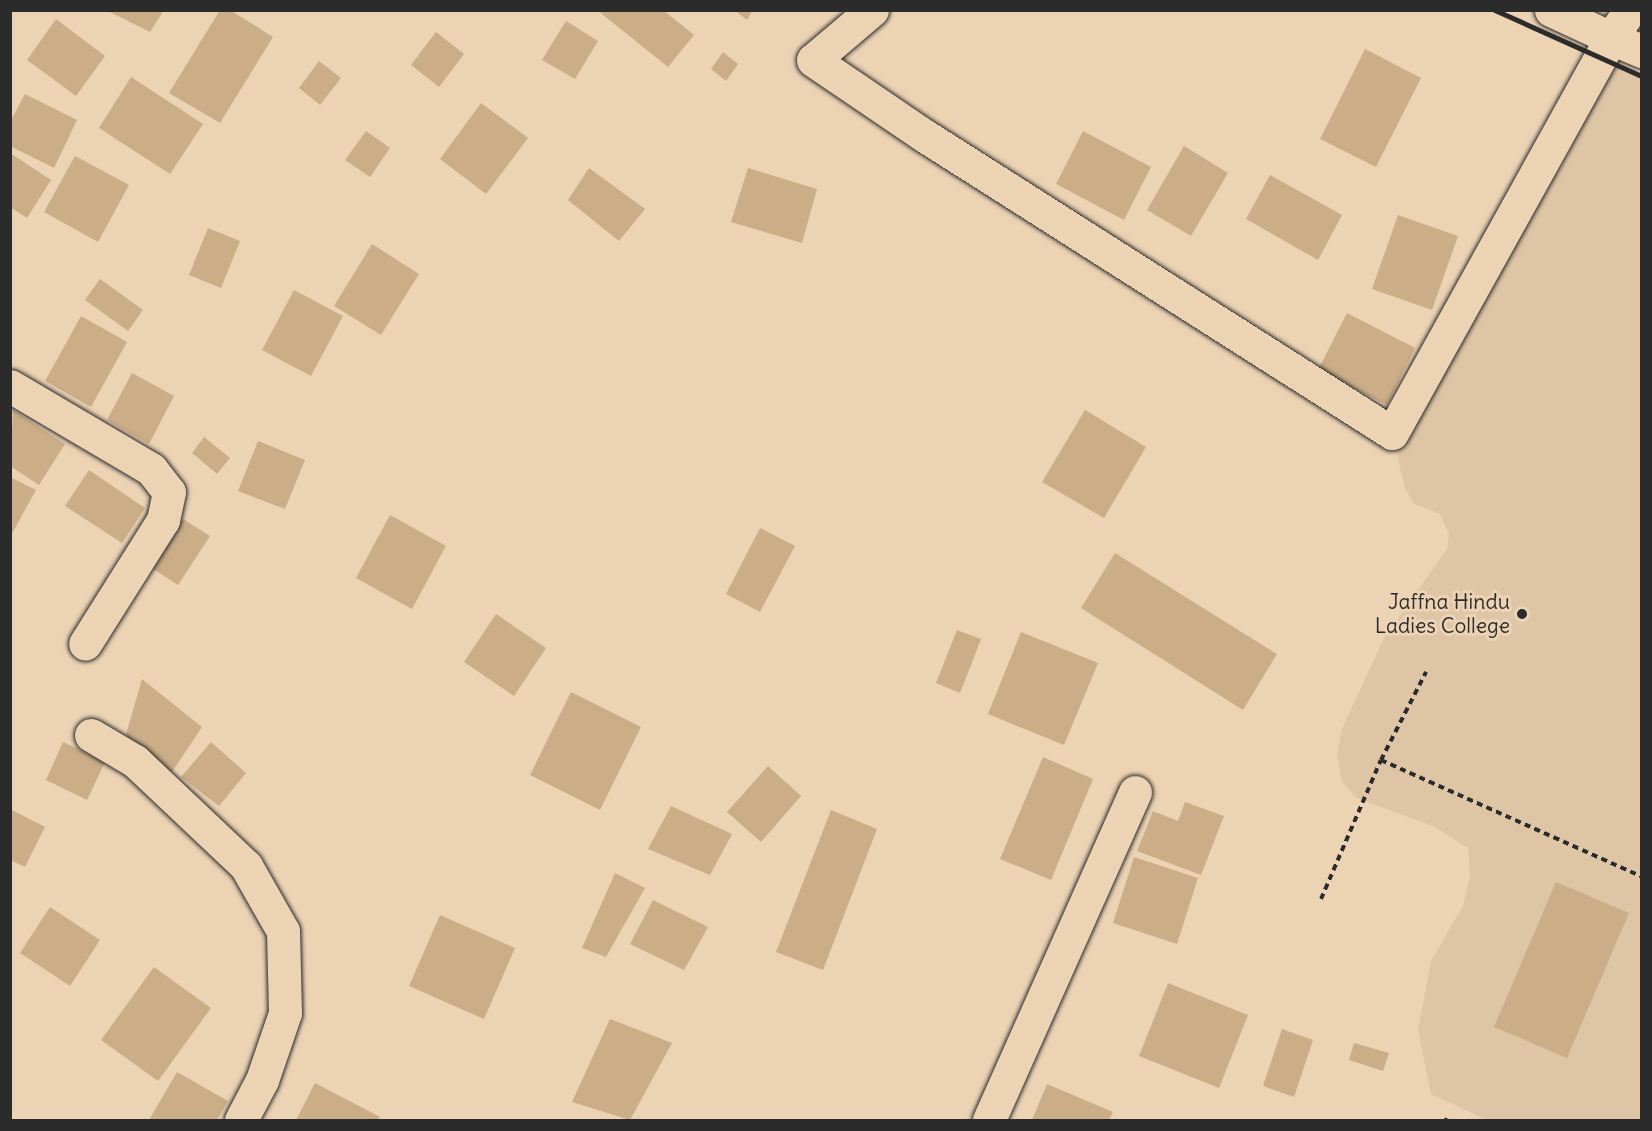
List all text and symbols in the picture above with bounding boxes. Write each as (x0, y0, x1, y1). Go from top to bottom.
place label: Jaffna Hindu Ladies College (1375, 589, 1510, 639)
marker: Jaffna Hindu Ladies College (1515, 607, 1529, 621)

